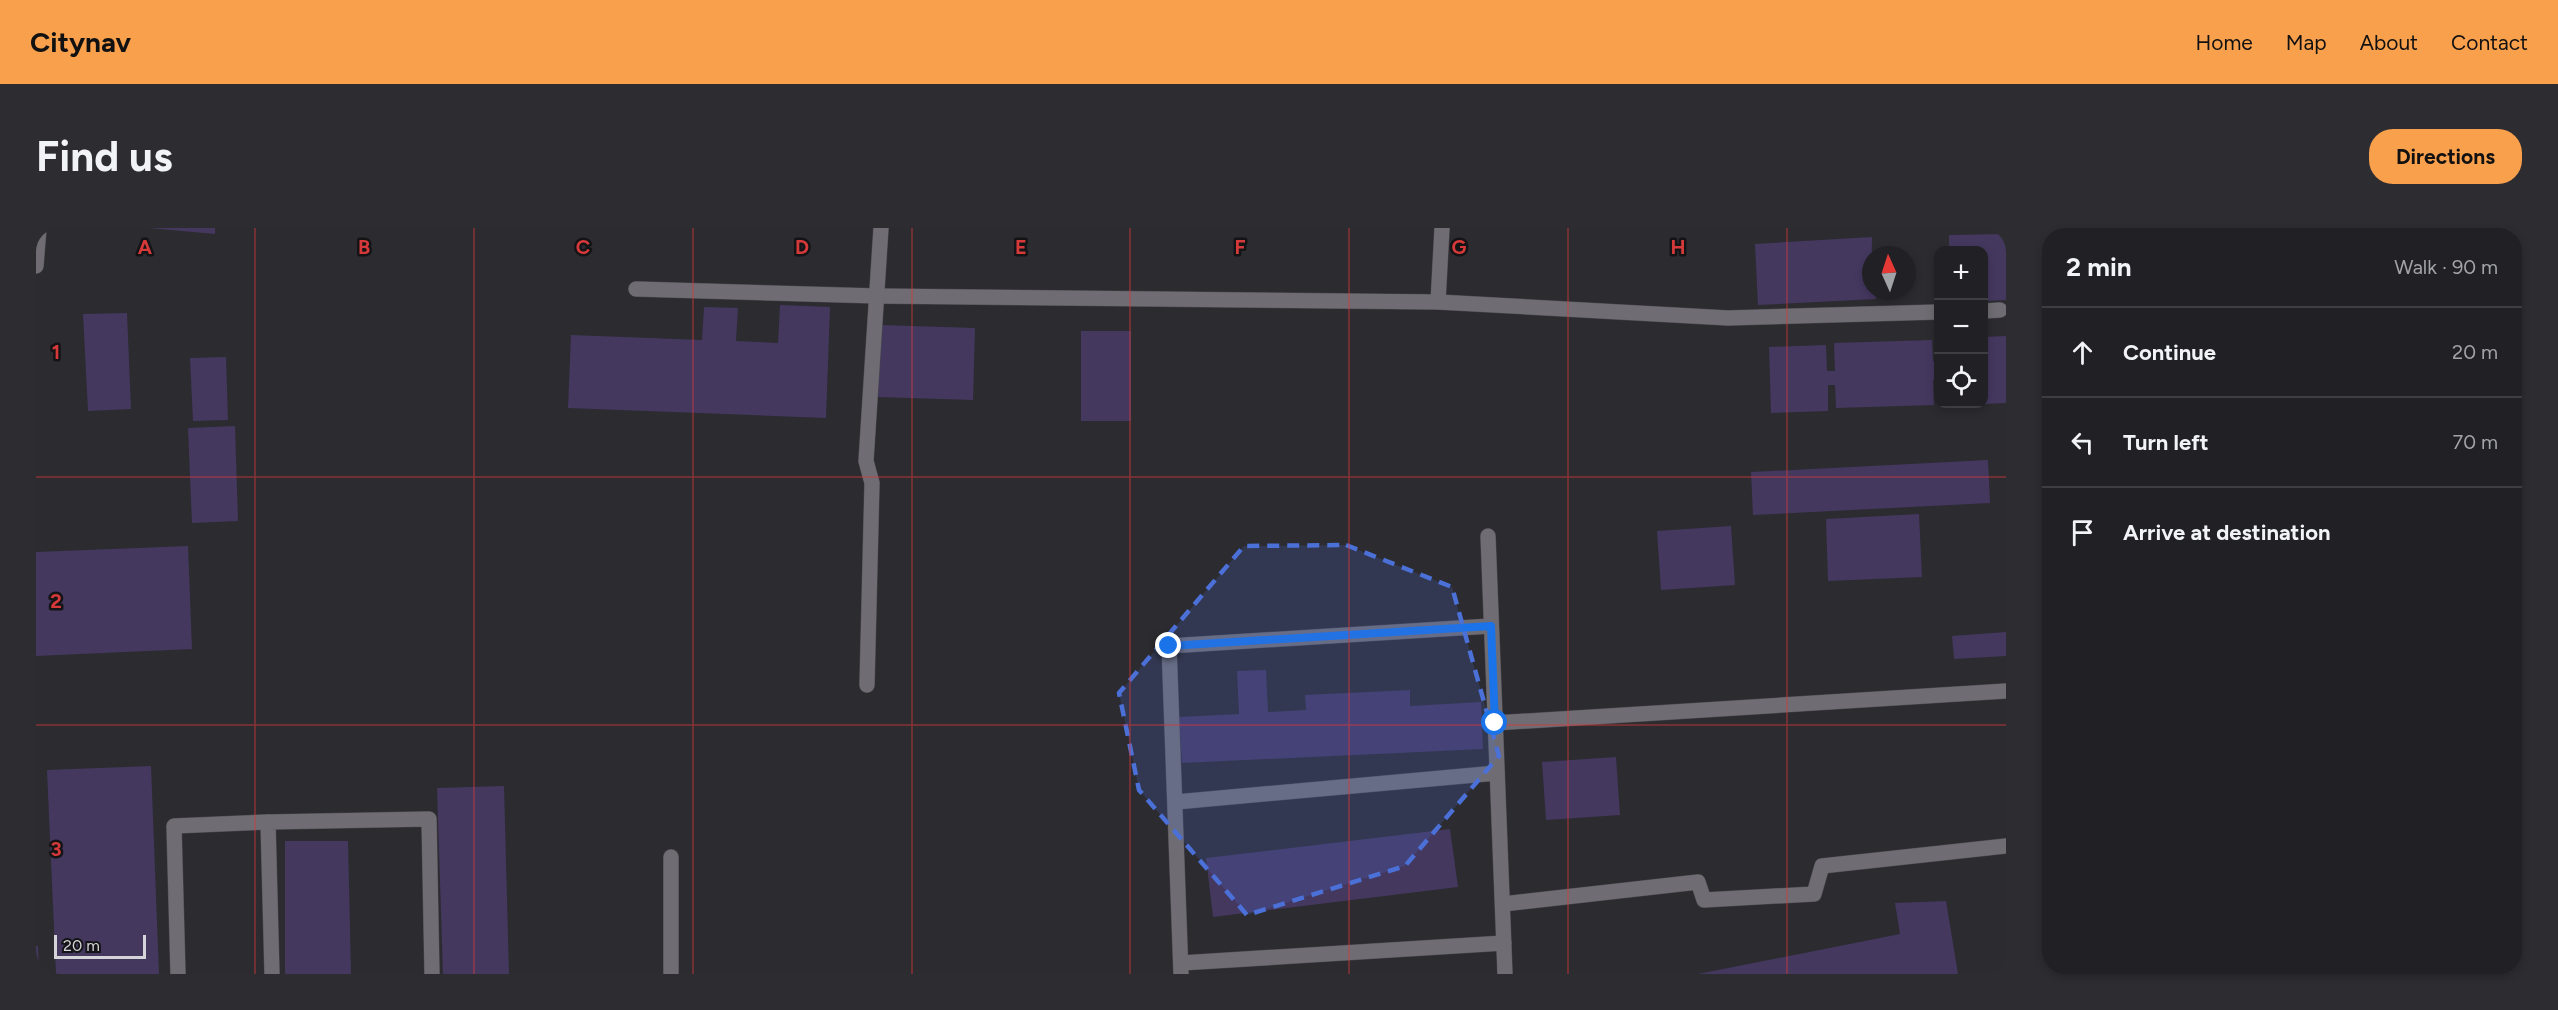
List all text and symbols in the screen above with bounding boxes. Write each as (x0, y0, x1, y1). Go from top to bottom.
text: Citynav (30, 25, 131, 59)
text: Home (2196, 30, 2253, 55)
text: Map (2286, 30, 2327, 55)
text: About (2360, 30, 2418, 55)
text: Contact (2451, 30, 2528, 55)
button: Directions (2369, 129, 2522, 184)
text: Find us (36, 131, 173, 182)
text: A (138, 235, 153, 259)
text: B (358, 235, 370, 259)
text: C (576, 235, 590, 259)
text: D (795, 235, 809, 259)
text: E (1015, 235, 1027, 259)
text: F (1234, 235, 1246, 259)
text: G (1452, 235, 1467, 259)
text: H (1671, 235, 1686, 259)
north arrow (1862, 246, 1916, 300)
map controls (1934, 246, 1988, 408)
button: + (1934, 246, 1988, 300)
text: 2 min (2066, 251, 2132, 283)
text: Walk · 90 m (2394, 255, 2498, 279)
button: − (1934, 300, 1988, 354)
icon: ahead (2066, 336, 2099, 369)
text: Continue (2123, 339, 2216, 366)
text: 1 (52, 340, 60, 364)
text: 20 m (2452, 340, 2498, 364)
button: locate (1934, 354, 1988, 408)
icon: left (2066, 426, 2099, 459)
text: Turn left (2123, 429, 2209, 456)
text: 70 m (2452, 430, 2498, 454)
icon: arrive (2066, 516, 2099, 549)
text: Arrive at destination (2123, 519, 2331, 546)
text: 2 (50, 589, 62, 613)
route end (1155, 632, 1181, 658)
route start (1481, 709, 1507, 735)
text: 3 (50, 837, 62, 861)
scale bar (54, 932, 146, 960)
text: 20 m (63, 936, 100, 955)

